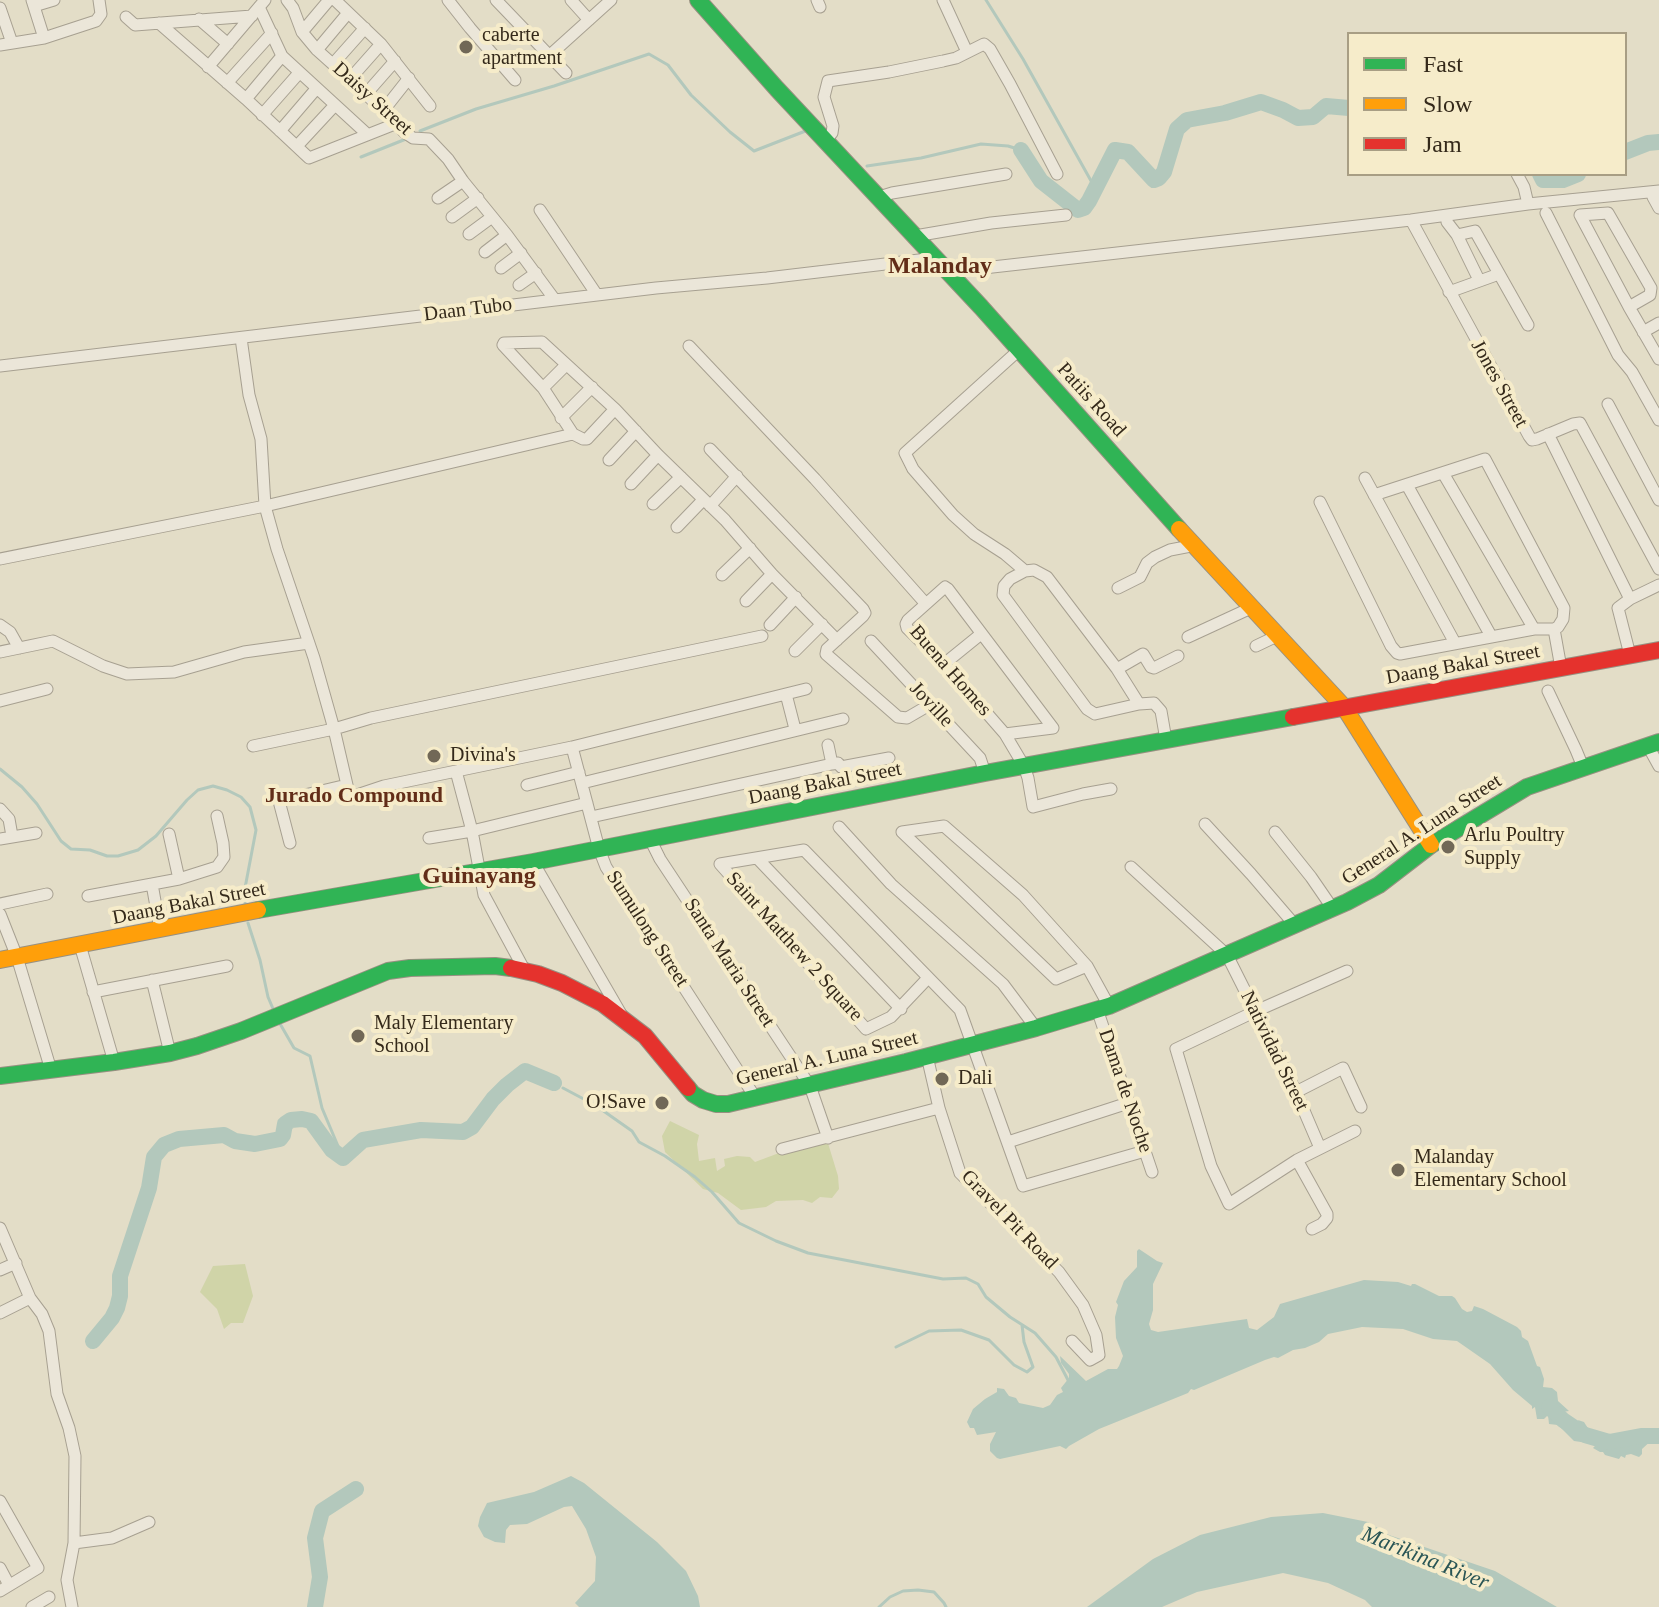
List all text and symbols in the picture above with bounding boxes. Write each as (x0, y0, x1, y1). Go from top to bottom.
place label: caberte apartment (482, 24, 562, 71)
legend (1347, 32, 1627, 176)
marker: caberte apartment (457, 38, 475, 56)
text: Fast (1423, 51, 1463, 77)
street label: Daisy Street (327, 57, 417, 141)
text: Slow (1423, 91, 1472, 117)
text: Jam (1423, 131, 1462, 157)
district label: Malanday (888, 253, 992, 281)
street label: Daan Tubo (423, 293, 513, 327)
street label: Jones Street (1465, 336, 1533, 432)
street label: Patiis Road (1051, 358, 1131, 442)
street label: Buena Homes (904, 621, 996, 721)
street label: Daang Bakal Street (1384, 640, 1542, 690)
street label: Joville (904, 677, 958, 733)
place label: Divina's (450, 744, 516, 768)
marker: Divina's (425, 747, 443, 765)
street label: Daang Bakal Street (746, 757, 904, 811)
street label: General A. Luna Street (1338, 769, 1506, 891)
district label: Jurado Compound (265, 783, 443, 809)
place label: Arlu Poultry Supply (1464, 824, 1565, 871)
marker: Arlu Poultry Supply (1439, 838, 1457, 856)
district label: Guinayang (422, 863, 536, 891)
street label: Sumulong Street (600, 866, 694, 992)
street label: Saint Matthew 2 Square (721, 867, 867, 1027)
street label: Daang Bakal Street (110, 877, 268, 931)
street label: Santa Maria Street (678, 894, 780, 1032)
street label: Natividad Street (1235, 987, 1313, 1115)
place label: Maly Elementary School (374, 1012, 513, 1059)
street label: General A. Luna Street (734, 1026, 920, 1092)
street label: Dama de Noche (1093, 1026, 1157, 1156)
marker: Maly Elementary School (349, 1027, 367, 1045)
place label: Dali (958, 1067, 992, 1091)
marker: Dali (933, 1070, 951, 1088)
place label: O!Save (586, 1091, 646, 1115)
marker: O!Save (653, 1094, 671, 1112)
place label: Malanday Elementary School (1414, 1146, 1567, 1193)
marker: Malanday Elementary School (1389, 1161, 1407, 1179)
street label: Gravel Pit Road (956, 1165, 1062, 1275)
water label: Marikina River (1357, 1521, 1493, 1597)

